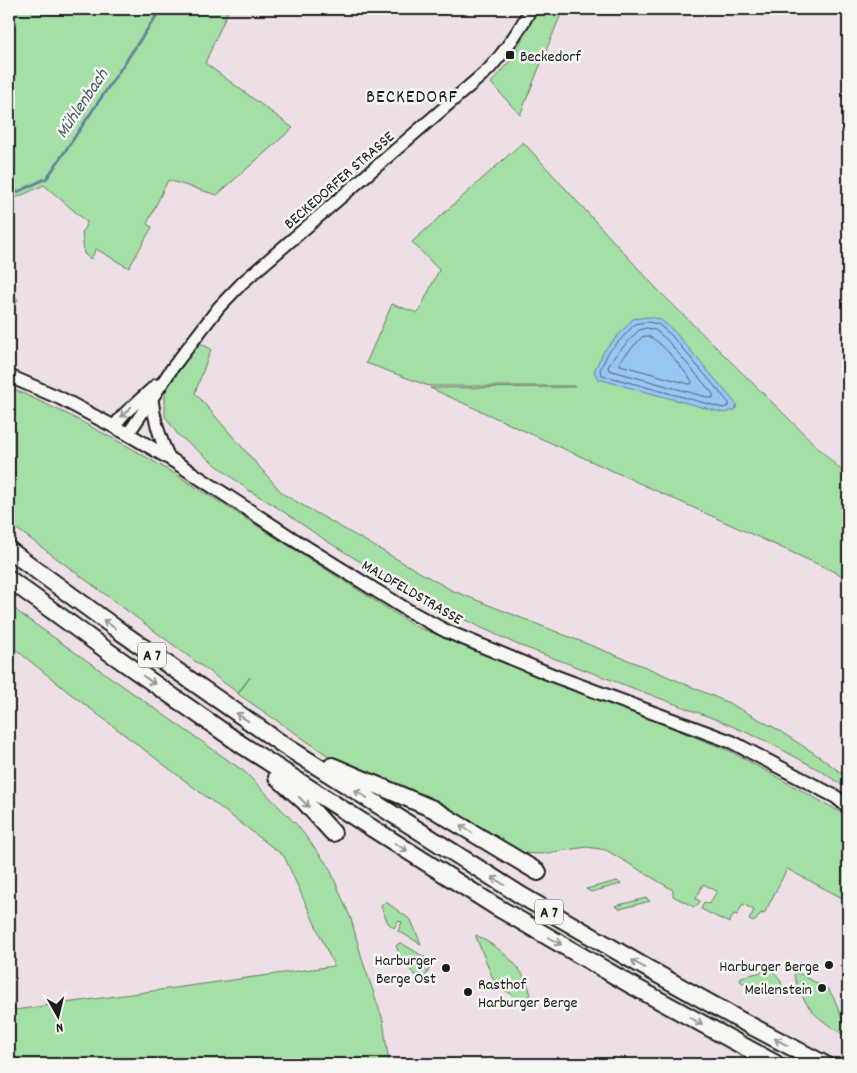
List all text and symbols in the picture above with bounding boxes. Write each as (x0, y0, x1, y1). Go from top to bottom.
place label: Beckedorf (520, 46, 581, 69)
marker: Beckedorf (504, 49, 516, 61)
water label: Mühlenbach (51, 64, 116, 144)
district label: BECKEDORF (366, 85, 458, 112)
street label: BECKEDORFER STRASSE (279, 126, 401, 235)
one-way arrow (121, 405, 133, 417)
street label: MALDFELDSTRASSE (357, 555, 467, 632)
one-way arrow (103, 618, 116, 629)
road number: A 7 (138, 642, 166, 668)
one-way arrow (142, 675, 156, 685)
one-way arrow (235, 712, 249, 722)
one-way arrow (354, 789, 368, 800)
one-way arrow (298, 796, 310, 808)
one-way arrow (460, 824, 474, 834)
one-way arrow (394, 842, 408, 852)
one-way arrow (492, 876, 506, 886)
road number: A 7 (535, 900, 563, 924)
one-way arrow (547, 936, 561, 946)
place label: Harburger Berge Ost (375, 950, 436, 991)
place label: Harburger Berge (719, 956, 819, 979)
one-way arrow (632, 958, 646, 968)
marker: Harburger Berge (823, 959, 835, 971)
marker: Harburger Berge Ost (440, 962, 452, 974)
place label: Rasthof Harburger Berge (478, 974, 578, 1015)
place label: Meilenstein (744, 979, 812, 1002)
marker: Meilenstein (816, 982, 828, 994)
marker: Rasthof Harburger Berge (462, 986, 474, 998)
north arrow (32, 990, 82, 1040)
one-way arrow (689, 1016, 703, 1026)
text: N (55, 1017, 64, 1037)
one-way arrow (774, 1036, 789, 1046)

